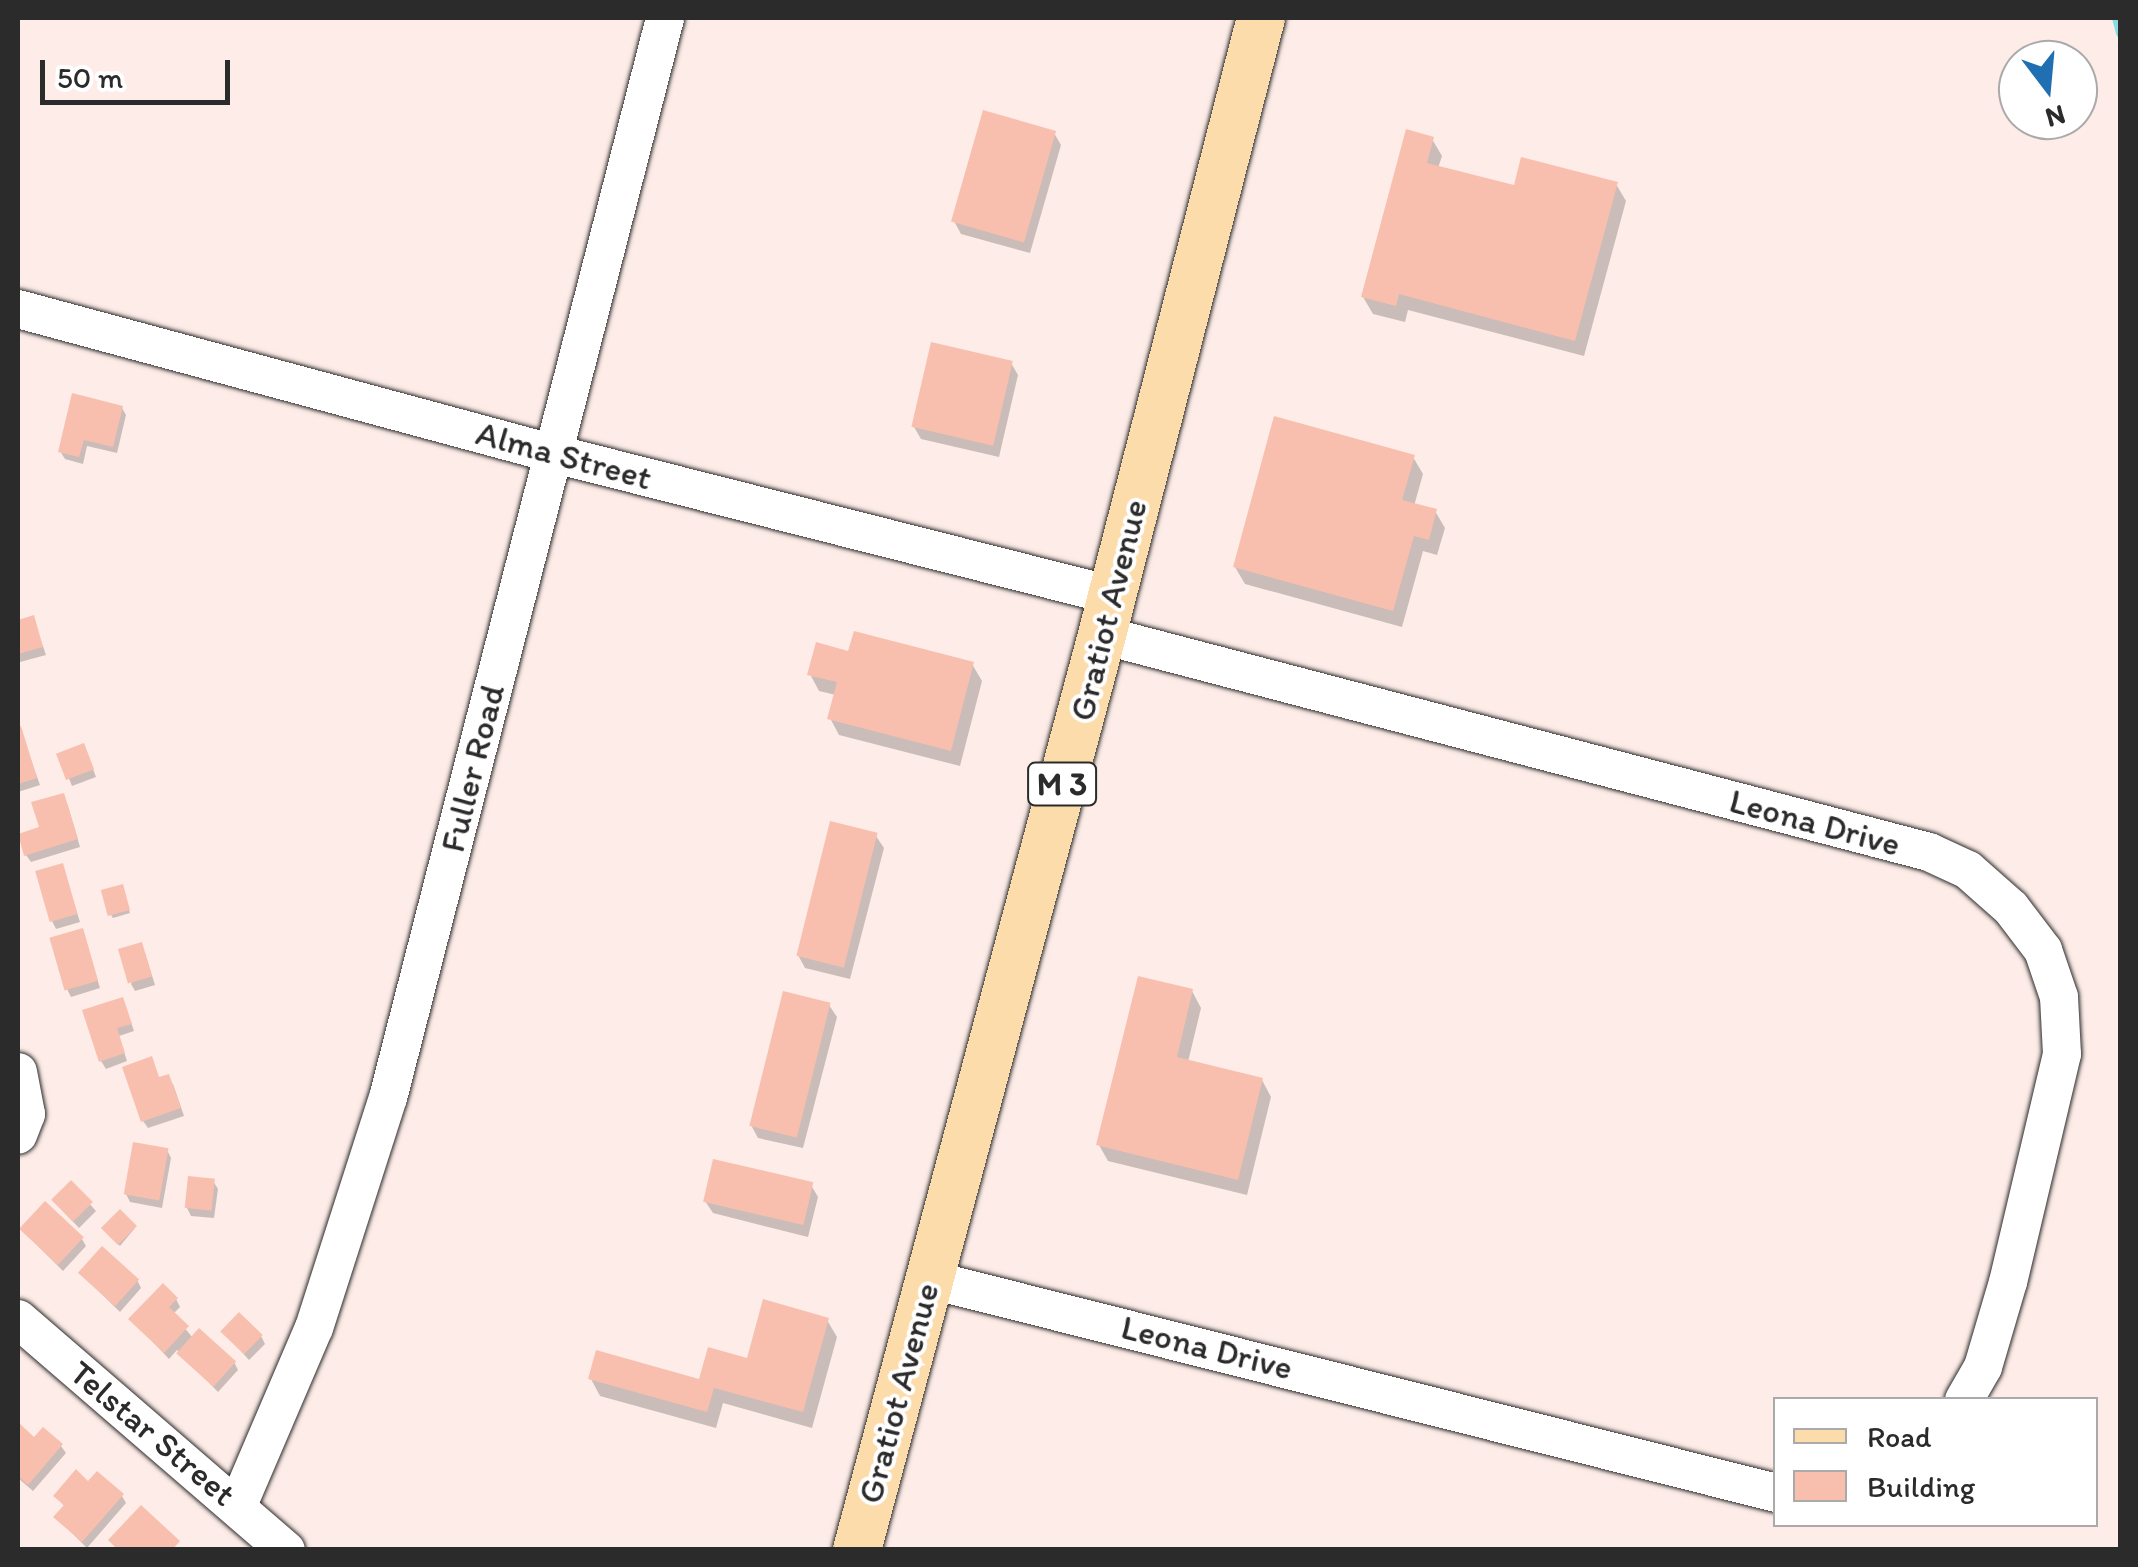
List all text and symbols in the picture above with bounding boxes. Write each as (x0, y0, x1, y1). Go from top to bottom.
scale bar (45, 40, 235, 102)
north arrow (1998, 40, 2098, 140)
text: 50 m (57, 59, 123, 96)
text: N (2042, 98, 2069, 136)
street label: Alma Street (472, 412, 656, 498)
street label: Gratiot Avenue (1060, 495, 1156, 725)
street label: Fuller Road (431, 680, 513, 856)
road number: M 3 (1027, 757, 1097, 811)
street label: Leona Drive (1724, 779, 1906, 865)
street label: Gratiot Avenue (848, 1278, 948, 1508)
street label: Leona Drive (1116, 1305, 1298, 1389)
street label: Telstar Street (62, 1352, 244, 1514)
legend (1773, 1397, 2098, 1527)
text: Road (1867, 1418, 1932, 1455)
text: Building (1867, 1468, 1975, 1505)

